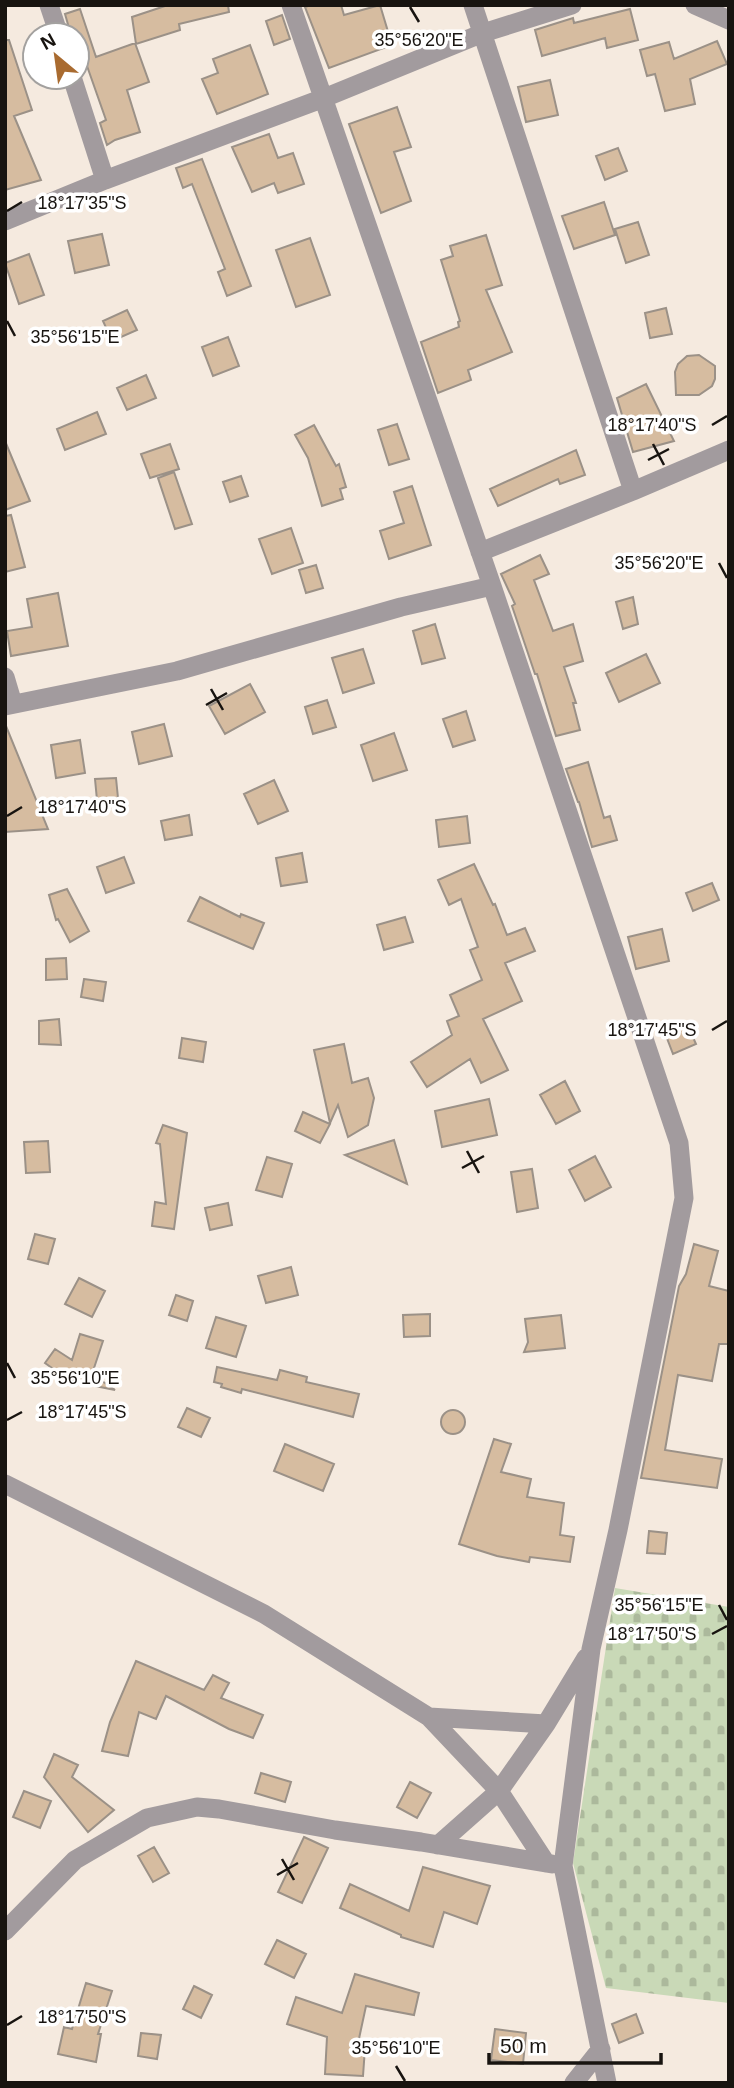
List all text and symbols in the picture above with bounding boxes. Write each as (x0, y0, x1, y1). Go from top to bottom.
north arrow (21, 21, 91, 91)
text: N (37, 29, 59, 54)
text: 35°56'20"E (374, 30, 464, 50)
text: 18°17'35"S (37, 193, 127, 213)
text: 35°56'15"E (30, 327, 120, 347)
text: 18°17'40"S (607, 415, 697, 435)
text: 35°56'20"E (614, 553, 704, 573)
text: 18°17'40"S (37, 797, 127, 817)
text: 18°17'45"S (607, 1020, 697, 1040)
text: 35°56'10"E (30, 1368, 120, 1388)
text: 18°17'45"S (37, 1402, 127, 1422)
text: 35°56'15"E (614, 1595, 704, 1615)
text: 18°17'50"S (607, 1624, 697, 1644)
text: 18°17'50"S (37, 2007, 127, 2027)
scale bar (489, 2022, 660, 2066)
text: 50 m (500, 2034, 547, 2057)
text: 35°56'10"E (351, 2038, 441, 2058)

